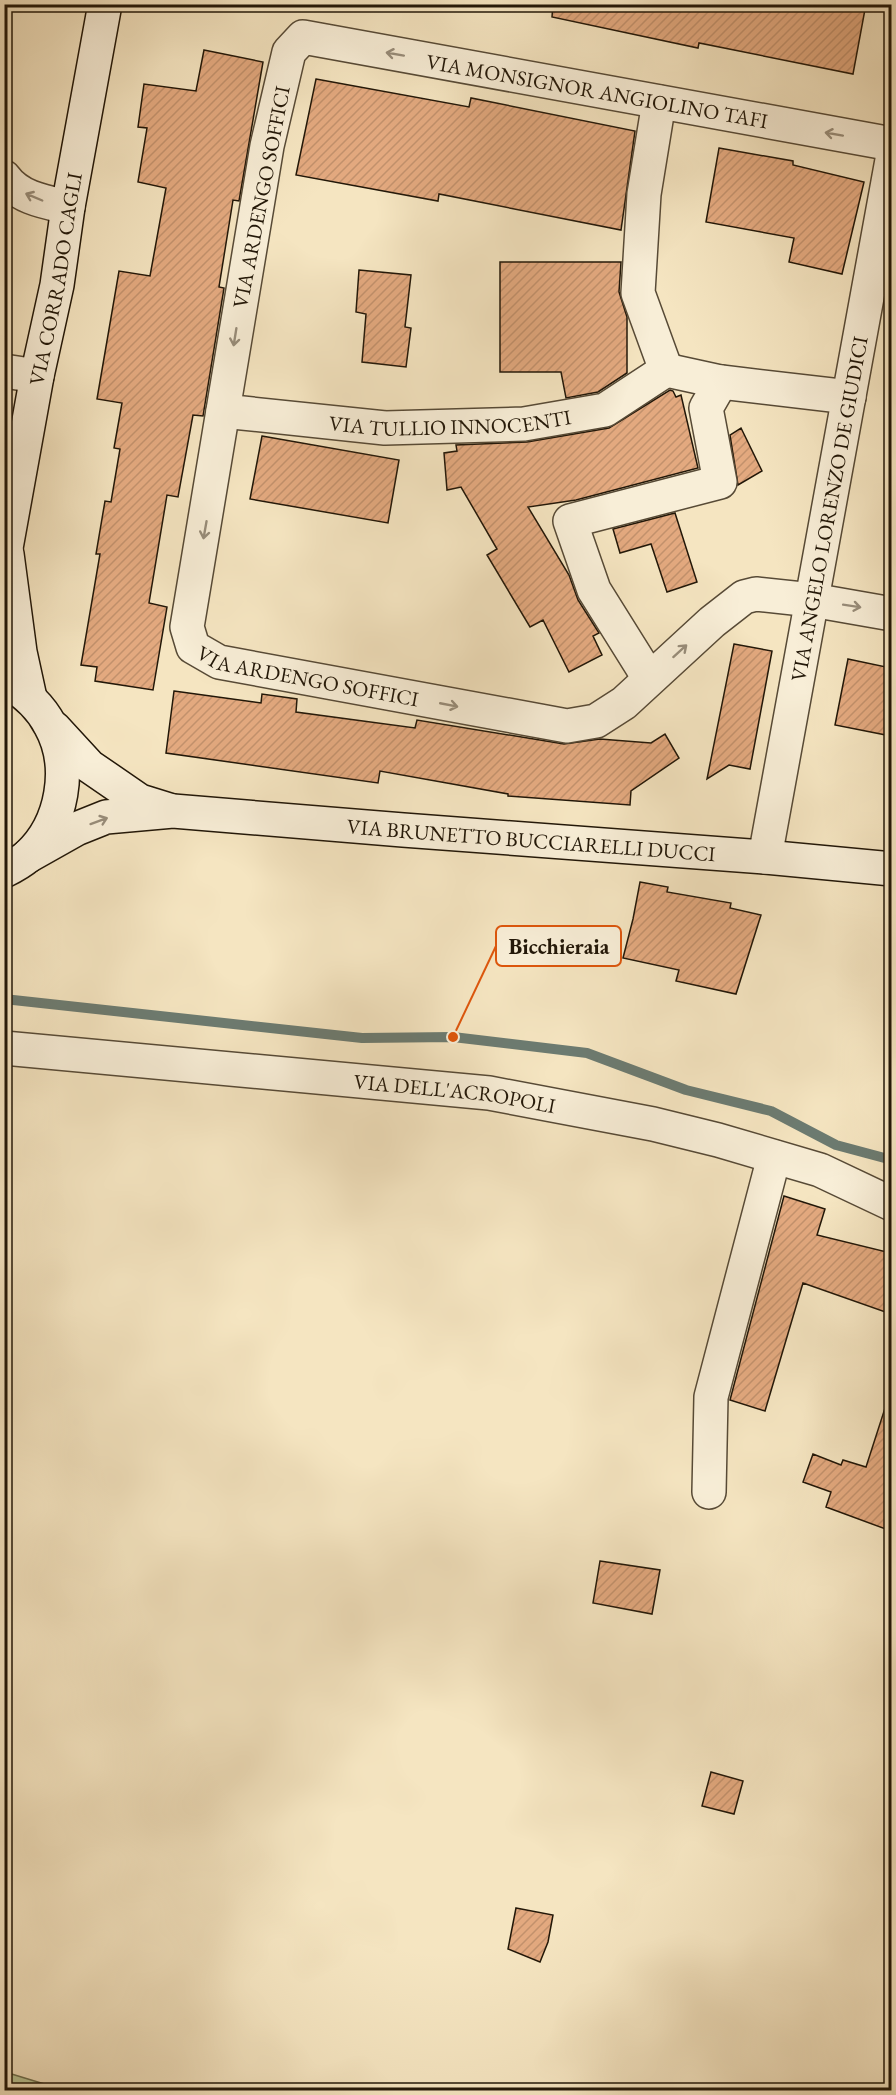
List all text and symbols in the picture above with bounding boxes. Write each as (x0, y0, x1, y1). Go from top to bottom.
one-way arrow (385, 48, 405, 59)
street label: VIA MONSIGNOR ANGIOLINO TAFI (424, 48, 770, 134)
street label: VIA ARDENGO SOFFICI (226, 84, 296, 310)
one-way arrow (825, 128, 844, 139)
street label: VIA CORRADO CAGLI (22, 170, 88, 387)
one-way arrow (25, 191, 43, 202)
one-way arrow (229, 327, 240, 346)
street label: VIA ANGELO LORENZO DE GIUDICI (784, 334, 873, 684)
street label: VIA TULLIO INNOCENTI (328, 403, 573, 442)
one-way arrow (199, 519, 210, 539)
one-way arrow (841, 601, 861, 612)
street label: VIA ARDENGO SOFFICI (192, 639, 421, 712)
one-way arrow (672, 644, 687, 658)
one-way arrow (439, 700, 459, 711)
street label: VIA BRUNETTO BUCCIARELLI DUCCI (346, 812, 717, 867)
one-way arrow (89, 814, 107, 825)
callout: Bicchieraia (496, 926, 621, 966)
text: Bicchieraia (509, 932, 610, 961)
street label: VIA DELL'ACROPOLI (353, 1067, 558, 1119)

